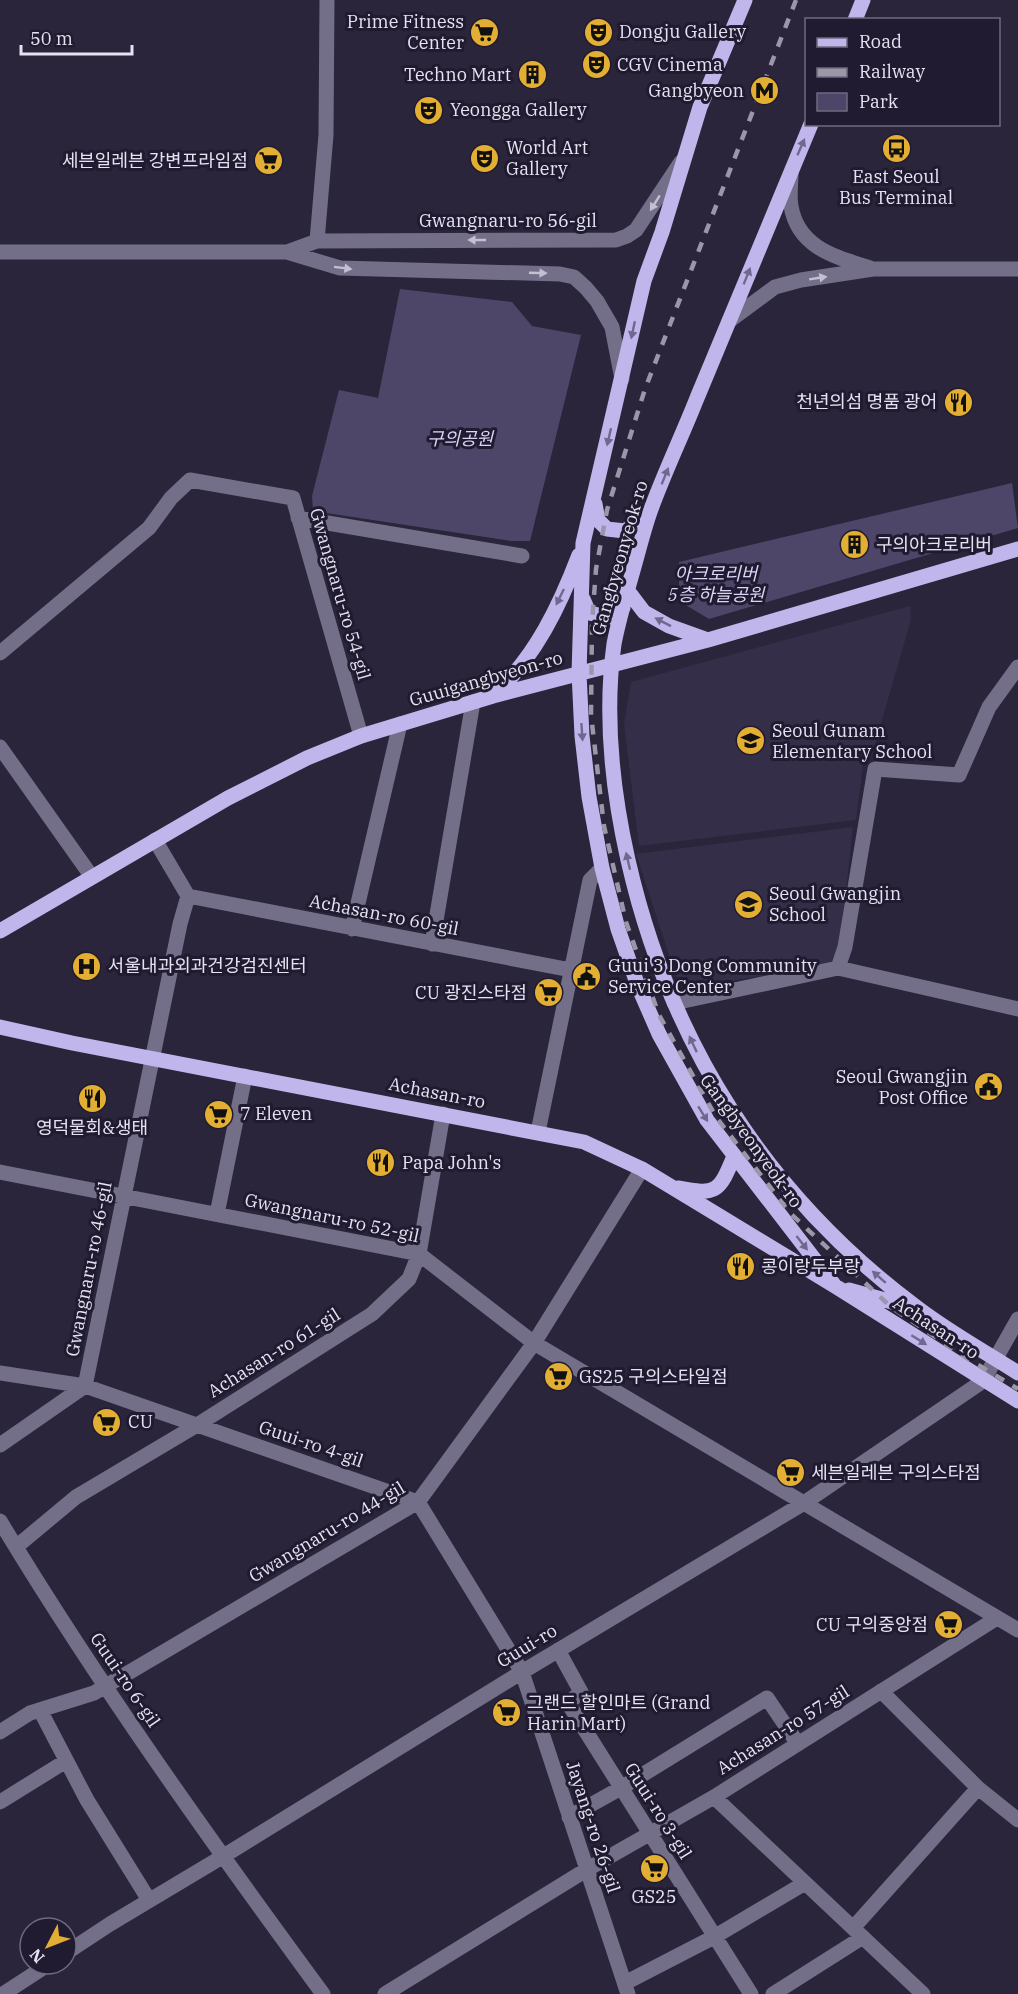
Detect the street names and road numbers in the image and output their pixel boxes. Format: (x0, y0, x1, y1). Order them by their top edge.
street label: Gwangnaru-ro 56-gil (419, 209, 597, 232)
street label: Gangbyeonyeok-ro (586, 478, 653, 638)
street label: Gwangnaru-ro 54-gil (305, 505, 376, 683)
street label: Guuigangbyeon-ro (407, 646, 565, 711)
street label: Achasan-ro 60-gil (307, 889, 461, 940)
street label: Gangbyeonyeok-ro (695, 1069, 808, 1212)
street label: Achasan-ro (387, 1072, 487, 1113)
street label: Gwangnaru-ro 46-gil (60, 1179, 117, 1358)
street label: Gwangnaru-ro 52-gil (243, 1188, 421, 1247)
street label: Achasan-ro (889, 1291, 984, 1364)
street label: Achasan-ro 61-gil (203, 1303, 344, 1403)
street label: Guui-ro 4-gil (256, 1415, 367, 1472)
street label: Gwangnaru-ro 44-gil (245, 1476, 409, 1587)
street label: Guui-ro (492, 1619, 561, 1672)
street label: Guui-ro 6-gil (85, 1628, 165, 1731)
street label: Achasan-ro 57-gil (712, 1680, 853, 1780)
street label: Jayang-ro 26-gil (561, 1758, 626, 1896)
street label: Guui-ro 3-gil (620, 1758, 697, 1863)

